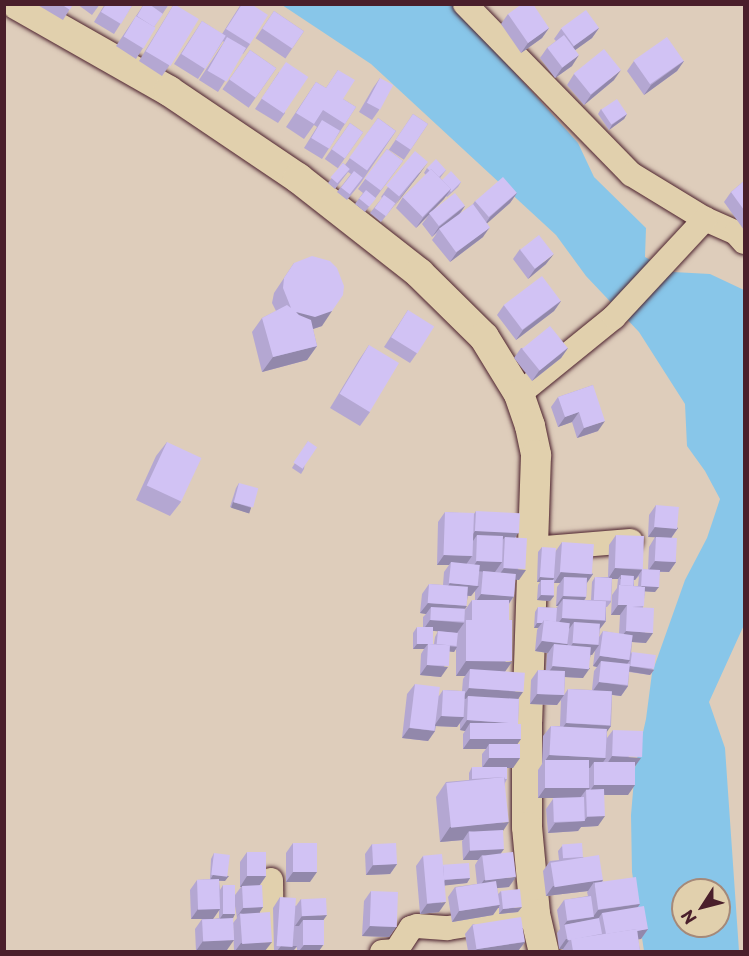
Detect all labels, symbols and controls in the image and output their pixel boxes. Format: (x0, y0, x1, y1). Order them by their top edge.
north arrow (671, 878, 731, 938)
text: N (675, 905, 701, 930)

